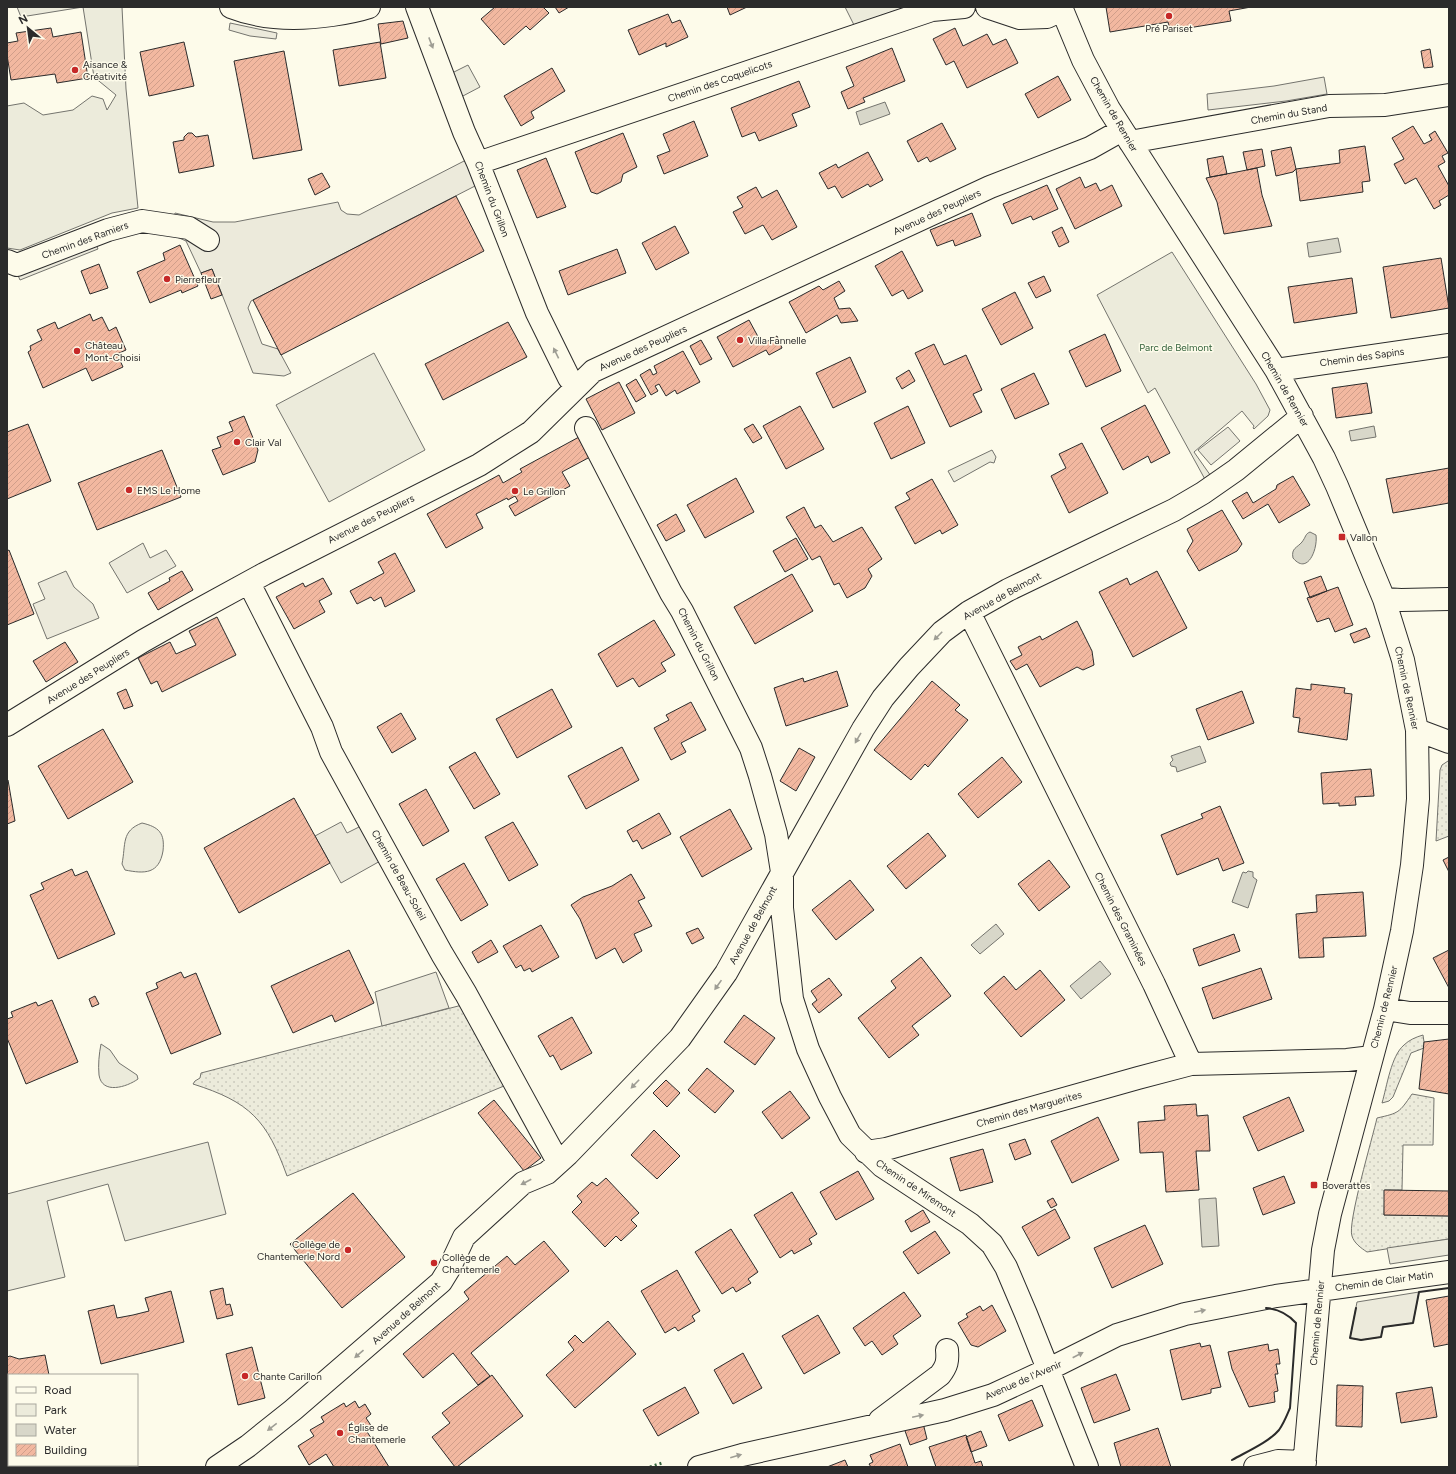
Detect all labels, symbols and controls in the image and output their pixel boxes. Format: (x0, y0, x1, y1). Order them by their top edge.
north arrow (8, 8, 48, 48)
marker: Pré Pariset (1164, 11, 1174, 21)
text: N (17, 12, 30, 27)
place label: Pré Pariset (1145, 22, 1193, 35)
one-way arrow (428, 38, 434, 50)
street label: Chemin des Coquelicots (666, 57, 774, 105)
place label: Aisance & Créativité (83, 58, 128, 83)
marker: Aisance & Créativité (70, 65, 80, 75)
street label: Chemin de Rennier (1087, 74, 1141, 155)
street label: Chemin du Stand (1250, 101, 1328, 127)
street label: Chemin du Grillon (472, 159, 513, 239)
street label: Avenue des Peupliers (891, 186, 983, 238)
street label: Chemin des Ramiers (40, 218, 130, 262)
place label: Pierrefleur (175, 273, 222, 286)
marker: Pierrefleur (162, 274, 172, 284)
street label: Avenue des Peupliers (597, 322, 689, 374)
place label: Villa Fannelle (748, 334, 807, 347)
marker: Villa Fannelle (735, 335, 745, 345)
place label: Château Mont-Choisi (85, 339, 141, 364)
park label: Parc de Belmont (1139, 341, 1213, 354)
street label: Chemin des Sapins (1319, 345, 1405, 369)
marker: Château Mont-Choisi (72, 346, 82, 356)
one-way arrow (553, 347, 559, 358)
street label: Chemin de Rennier (1258, 349, 1312, 430)
place label: Clair Val (245, 436, 282, 449)
marker: Clair Val (232, 437, 242, 447)
place label: EMS Le Home (137, 484, 201, 497)
marker: EMS Le Home (124, 485, 134, 495)
place label: Le Grillon (523, 485, 566, 498)
marker: Le Grillon (510, 486, 520, 496)
street label: Avenue des Peupliers (326, 491, 417, 546)
place label: Vallon (1350, 531, 1378, 544)
marker: Vallon (1337, 532, 1347, 542)
street label: Avenue de Belmont (961, 569, 1044, 623)
street label: Chemin du Grillon (675, 605, 723, 683)
one-way arrow (934, 631, 943, 641)
street label: Avenue des Peupliers (44, 645, 132, 707)
street label: Chemin de Rennier (1392, 645, 1422, 732)
one-way arrow (854, 732, 861, 743)
street label: Chemin de Beau-Soleil (369, 827, 429, 923)
street label: Chemin des Graminées (1092, 870, 1150, 968)
street label: Avenue de Belmont (726, 883, 780, 966)
street label: Chemin de Rennier (1367, 964, 1401, 1050)
one-way arrow (714, 979, 722, 990)
one-way arrow (630, 1079, 640, 1089)
street label: Chemin des Marguerites (975, 1088, 1084, 1130)
street label: Chemin de Miremont (873, 1156, 959, 1220)
one-way arrow (520, 1179, 532, 1186)
place label: Boverattes (1322, 1179, 1371, 1192)
marker: Boverattes (1309, 1180, 1319, 1190)
place label: Collège de Chantemerle Nord (257, 1238, 341, 1263)
marker: Collège de Chantemerle Nord (343, 1245, 353, 1255)
place label: Collège de Chantemerle (442, 1251, 500, 1276)
marker: Collège de Chantemerle (429, 1258, 439, 1268)
street label: Chemin de Clair Matin (1334, 1268, 1434, 1294)
street label: Avenue de Belmont (369, 1279, 443, 1347)
street label: Chemin de Rennier (1307, 1280, 1327, 1366)
one-way arrow (1193, 1308, 1206, 1314)
one-way arrow (354, 1349, 365, 1358)
one-way arrow (1072, 1351, 1083, 1358)
street label: Avenue de l'Avenir (983, 1357, 1064, 1403)
place label: Chante Carillon (253, 1370, 322, 1383)
marker: Chante Carillon (240, 1371, 250, 1381)
legend (8, 1374, 138, 1466)
text: Road (44, 1383, 72, 1397)
text: Park (44, 1403, 67, 1417)
one-way arrow (911, 1412, 924, 1418)
place label: Église de Chantemerle (348, 1421, 406, 1446)
text: Water (44, 1423, 76, 1437)
one-way arrow (266, 1423, 277, 1432)
marker: Église de Chantemerle (335, 1428, 345, 1438)
text: Building (44, 1443, 87, 1457)
one-way arrow (730, 1453, 742, 1459)

